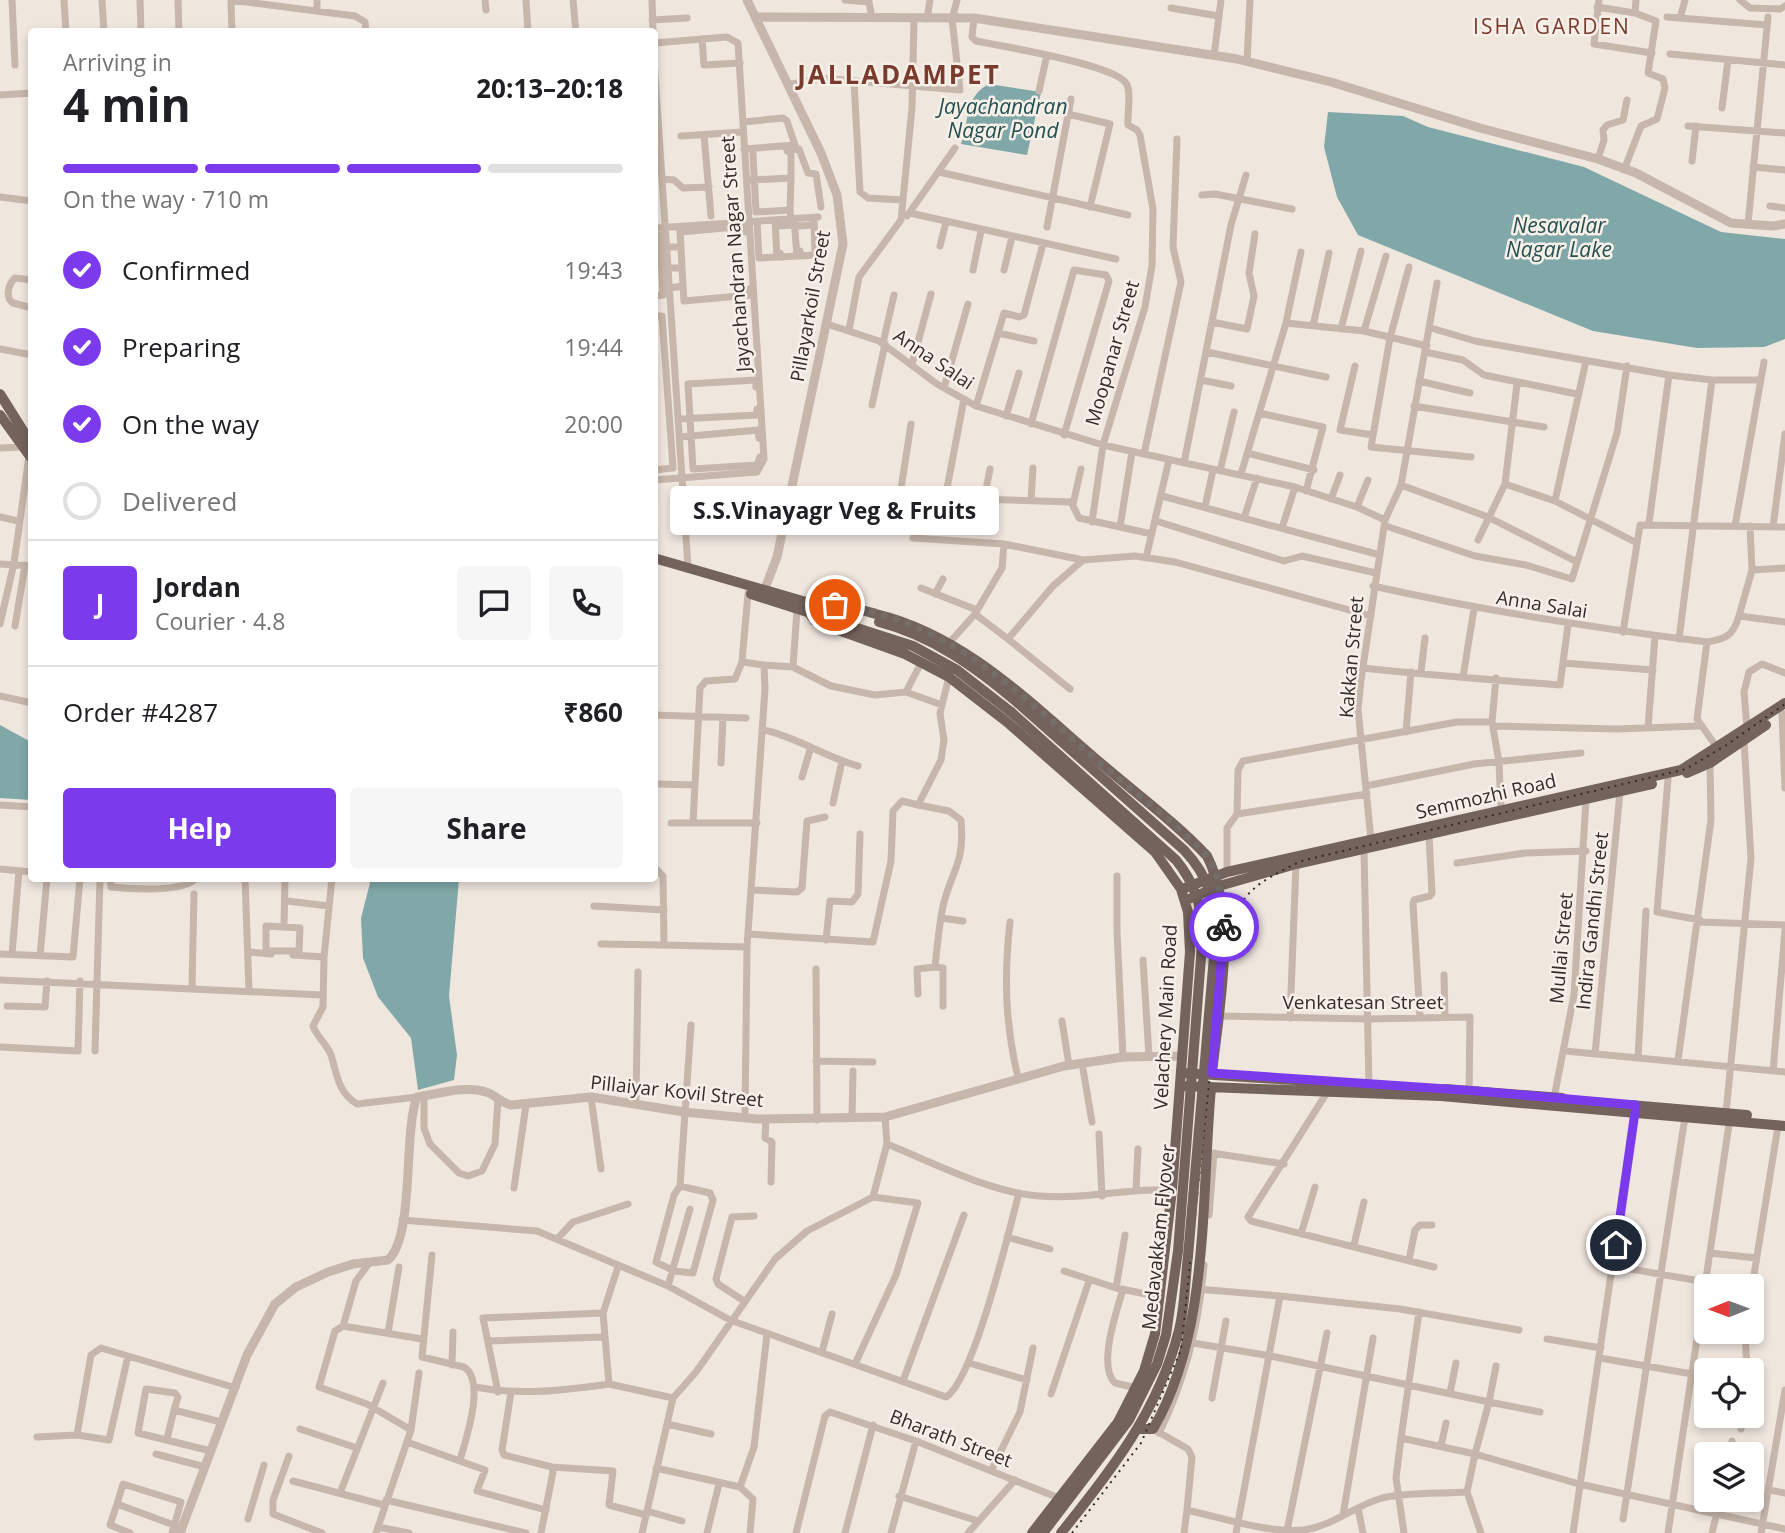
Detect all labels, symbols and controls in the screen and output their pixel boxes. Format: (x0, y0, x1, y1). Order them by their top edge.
district label: ISHA GARDEN (1473, 12, 1631, 40)
text: Arriving in (63, 46, 172, 78)
district label: JALLADAMPET (795, 56, 1001, 92)
text: 20:13–20:18 (476, 70, 623, 106)
text: 4 min (63, 73, 191, 135)
water label: Jayachandran Nagar Pond (934, 92, 1068, 144)
street label: Jayachandran Nagar Street (714, 135, 756, 375)
text: On the way · 710 m (63, 183, 269, 215)
water label: Nesavalar Nagar Lake (1506, 211, 1612, 263)
street label: Pillayarkoil Street (784, 228, 836, 384)
icon: check (63, 251, 101, 289)
text: Confirmed (122, 252, 250, 288)
text: 19:43 (564, 254, 623, 286)
street label: Moopanar Street (1079, 277, 1145, 429)
street label: Anna Salai (889, 323, 979, 395)
icon: check (63, 328, 101, 366)
text: Preparing (122, 329, 240, 365)
text: 19:44 (564, 331, 623, 363)
icon: check (63, 405, 101, 443)
text: On the way (122, 406, 259, 442)
text: 20:00 (564, 408, 623, 440)
text: Delivered (122, 483, 237, 519)
callout: S.S.Vinayagr Veg & Fruits (670, 486, 1000, 535)
text: S.S.Vinayagr Veg & Fruits (693, 494, 976, 526)
button: chat (457, 566, 531, 640)
button: phone (549, 566, 623, 640)
text: Jordan (155, 569, 241, 605)
pin (805, 575, 865, 635)
street label: Anna Salai (1495, 584, 1589, 624)
text: J (96, 585, 104, 621)
icon: bag (816, 586, 854, 624)
street label: Kakkan Street (1333, 595, 1369, 719)
text: Courier · 4.8 (155, 605, 285, 637)
text: Order #4287 (63, 694, 218, 730)
text: ₹860 (564, 694, 623, 730)
street label: Semmozhi Road (1413, 767, 1559, 825)
button: Help (63, 788, 336, 868)
button: Share (350, 788, 623, 868)
street label: Indira Gandhi Street (1570, 831, 1614, 1011)
street label: Mullai Street (1543, 891, 1579, 1005)
courier (1189, 892, 1259, 962)
icon: bike (1205, 908, 1243, 946)
street label: Velachery Main Road (1147, 924, 1183, 1110)
street label: Venkatesan Street (1283, 989, 1444, 1015)
street label: Pillaiyar Kovil Street (589, 1069, 765, 1113)
street label: Medavakkam Flyover (1135, 1143, 1181, 1331)
pin (1586, 1215, 1646, 1275)
icon: home (1597, 1226, 1635, 1264)
north arrow (1694, 1274, 1764, 1344)
map controls (1694, 1274, 1764, 1512)
button: locate (1694, 1358, 1764, 1428)
street label: Bharath Street (886, 1403, 1016, 1473)
button: layers (1694, 1442, 1764, 1512)

